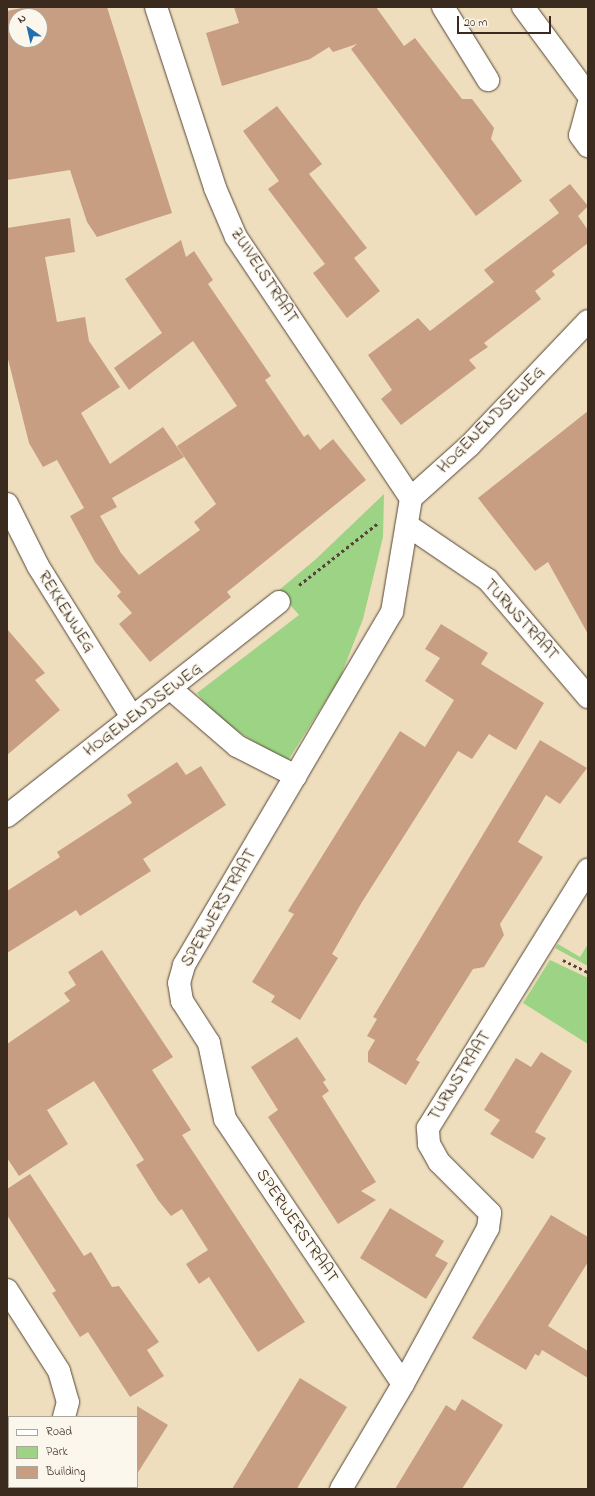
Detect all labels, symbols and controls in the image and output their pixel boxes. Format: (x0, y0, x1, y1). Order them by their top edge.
north arrow (8, 8, 48, 48)
scale bar (459, 8, 553, 34)
text: N (14, 10, 29, 28)
text: 20 m (464, 14, 487, 32)
street label: ZUIVELSTRAAT (226, 224, 302, 328)
street label: HOGENENDSEWEG (433, 362, 549, 478)
street label: REKKENWEG (33, 568, 99, 656)
street label: TURNSTRAAT (479, 575, 563, 665)
street label: HOGENENDSEWEG (80, 659, 206, 761)
street label: SPERWERSTRAAT (177, 845, 261, 971)
street label: TURNSTRAAT (424, 1027, 496, 1125)
street label: SPERWERSTRAAT (251, 1165, 343, 1287)
legend (8, 1416, 138, 1488)
text: Road (46, 1423, 72, 1441)
text: Park (46, 1443, 68, 1461)
text: Building (46, 1463, 85, 1481)

